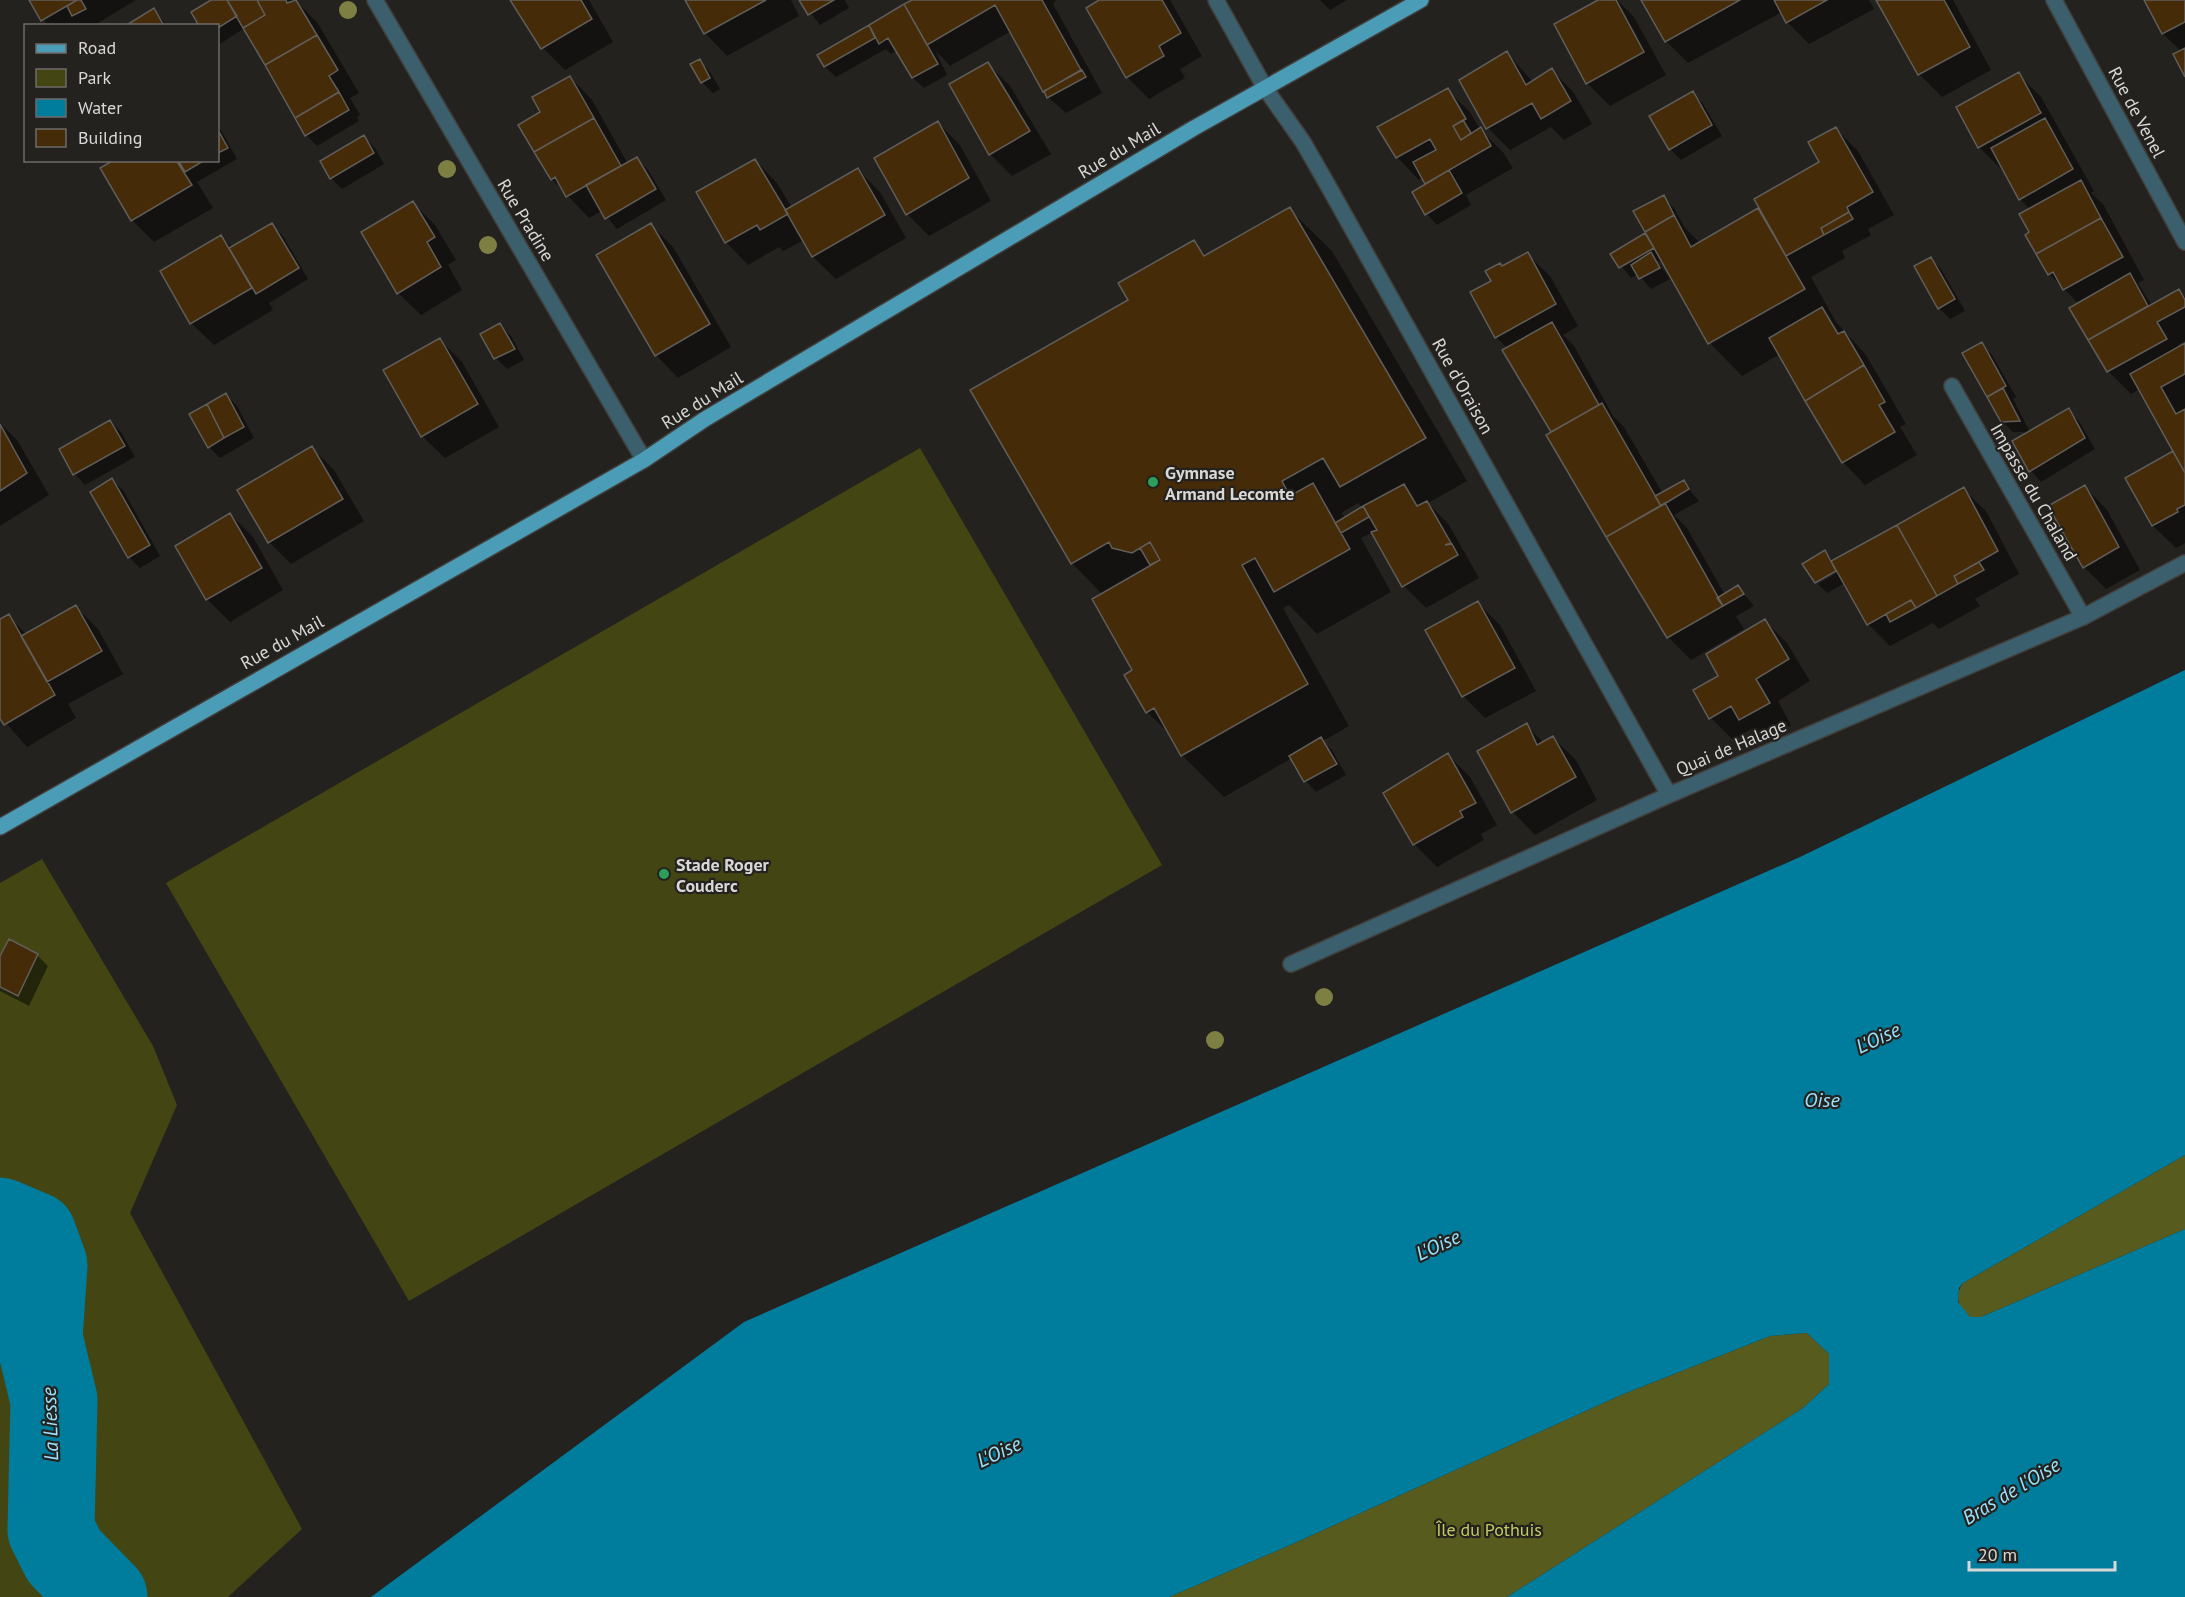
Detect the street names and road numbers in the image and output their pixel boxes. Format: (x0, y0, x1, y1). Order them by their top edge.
street label: Rue de Venel (2103, 63, 2171, 162)
street label: Rue du Mail (1074, 116, 1165, 183)
street label: Rue Pradine (492, 175, 560, 265)
street label: Rue d'Oraison (1427, 334, 1499, 438)
street label: Rue du Mail (657, 366, 748, 434)
street label: Impasse du Chaland (1985, 419, 2083, 565)
street label: Rue du Mail (236, 609, 328, 674)
street label: Quai de Halage (1672, 713, 1790, 781)

